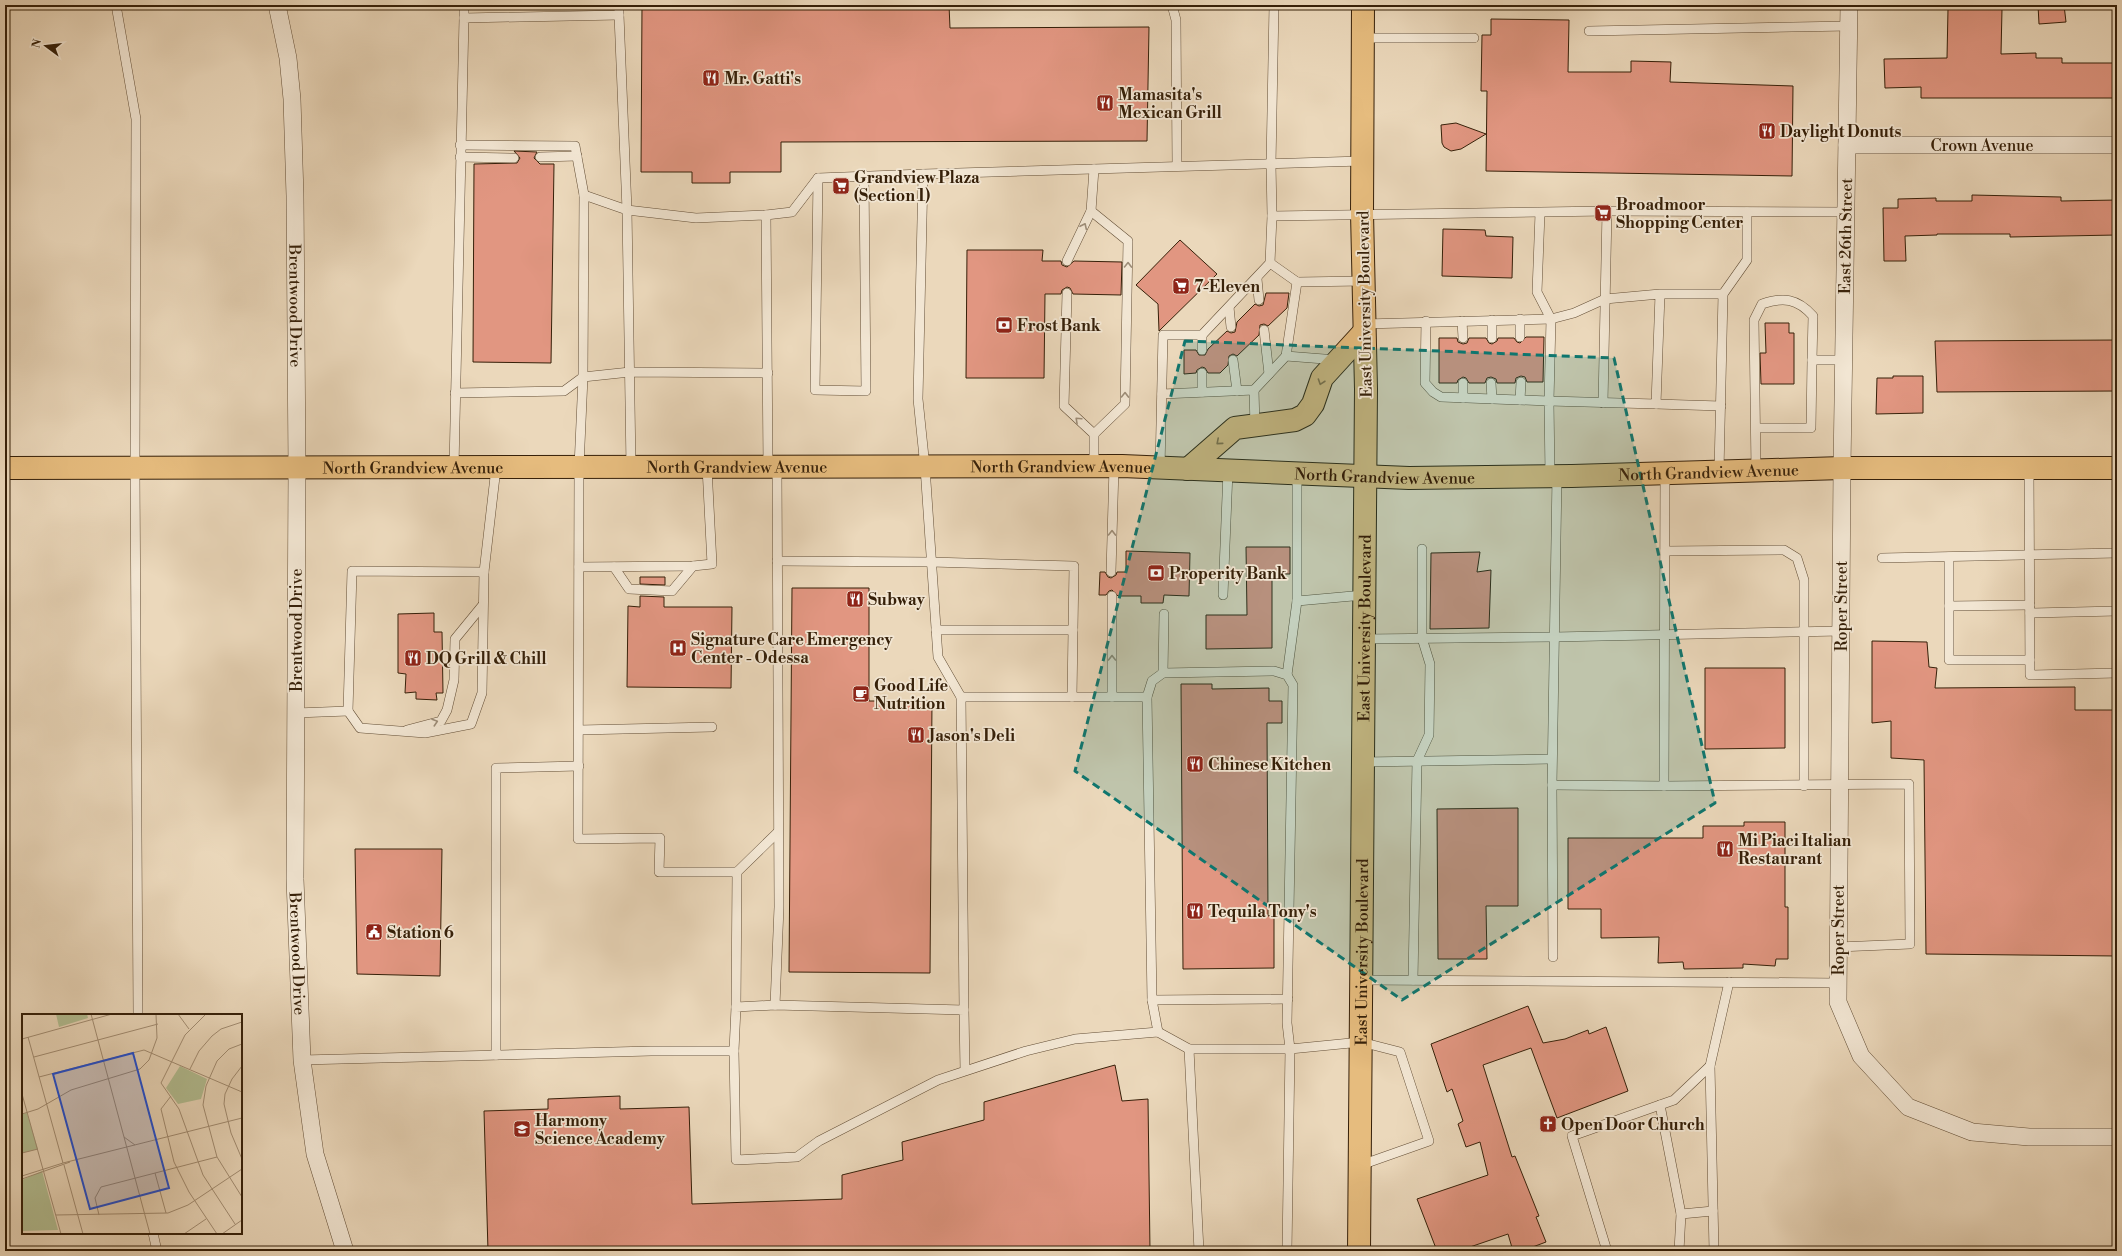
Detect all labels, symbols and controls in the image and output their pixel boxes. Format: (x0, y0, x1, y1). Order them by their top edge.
north arrow (26, 26, 66, 66)
text: N (29, 37, 45, 50)
restaurant icon: Mr. Gatti's (701, 68, 721, 88)
place label: Mr. Gatti's (724, 69, 801, 89)
place label: Mamasita's Mexican Grill (1118, 85, 1222, 123)
restaurant icon: Mamasita's Mexican Grill (1095, 93, 1115, 113)
restaurant icon: Daylight Donuts (1757, 121, 1777, 141)
place label: Daylight Donuts (1780, 122, 1901, 142)
street label: Crown Avenue (1930, 136, 2034, 156)
place label: Grandview Plaza (Section 1) (854, 168, 980, 206)
supermarket icon: Grandview Plaza (Section 1) (831, 176, 851, 196)
street label: East 26th Street (1835, 177, 1857, 294)
place label: Broadmoor Shopping Center (1616, 195, 1743, 233)
supermarket icon: Broadmoor Shopping Center (1593, 203, 1613, 223)
street label: East University Boulevard (1353, 210, 1377, 398)
one-way arrow (1079, 223, 1087, 230)
street label: Brentwood Drive (284, 243, 305, 367)
one-way arrow (1124, 262, 1132, 268)
supermarket icon: 7-Eleven (1171, 276, 1191, 296)
place label: 7-Eleven (1194, 277, 1260, 297)
bank icon: Frost Bank (994, 315, 1014, 335)
place label: Frost Bank (1017, 316, 1102, 336)
one-way arrow (1317, 379, 1326, 386)
one-way arrow (1121, 392, 1129, 398)
one-way arrow (1075, 417, 1083, 424)
one-way arrow (1216, 438, 1224, 445)
street label: North Grandview Avenue (971, 457, 1152, 478)
street label: North Grandview Avenue (323, 458, 503, 478)
street label: North Grandview Avenue (647, 458, 827, 478)
street label: North Grandview Avenue (1618, 460, 1799, 486)
street label: North Grandview Avenue (1294, 464, 1475, 489)
one-way arrow (1108, 530, 1116, 536)
street label: East University Boulevard (1354, 534, 1376, 722)
street label: Roper Street (1832, 560, 1852, 651)
bank icon: Properity Bank (1146, 563, 1166, 583)
place label: Properity Bank (1169, 564, 1288, 584)
street label: Brentwood Drive (287, 568, 307, 693)
restaurant icon: Subway (845, 589, 865, 609)
place label: Subway (868, 590, 926, 610)
place label: Signature Care Emergency Center - Odessa (691, 630, 894, 668)
hospital icon: Signature Care Emergency Center - Odessa (668, 638, 688, 658)
restaurant icon: DQ Grill & Chill (403, 648, 423, 668)
place label: DQ Grill & Chill (426, 649, 547, 669)
one-way arrow (1108, 655, 1116, 661)
place label: Good Life Nutrition (874, 676, 948, 714)
cafe icon: Good Life Nutrition (851, 684, 871, 704)
one-way arrow (431, 718, 438, 727)
restaurant icon: Jason's Deli (906, 725, 926, 745)
place label: Jason's Deli (927, 726, 1015, 746)
restaurant icon: Chinese Kitchen (1185, 754, 1205, 774)
place label: Chinese Kitchen (1208, 755, 1331, 775)
place label: Mi Piaci Italian Restaurant (1738, 831, 1851, 869)
restaurant icon: Mi Piaci Italian Restaurant (1715, 839, 1735, 859)
street label: East University Boulevard (1352, 858, 1373, 1046)
street label: Roper Street (1829, 884, 1849, 975)
street label: Brentwood Drive (284, 891, 309, 1016)
restaurant icon: Tequila Tony's (1185, 901, 1205, 921)
place label: Tequila Tony's (1208, 902, 1317, 922)
public building icon: Station 6 (364, 922, 384, 942)
place label: Station 6 (387, 923, 454, 943)
inset map (22, 1014, 242, 1234)
place label: Harmony Science Academy (535, 1111, 666, 1149)
church icon: Open Door Church (1538, 1114, 1558, 1134)
place label: Open Door Church (1561, 1115, 1705, 1135)
school or university icon: Harmony Science Academy (512, 1119, 532, 1139)

